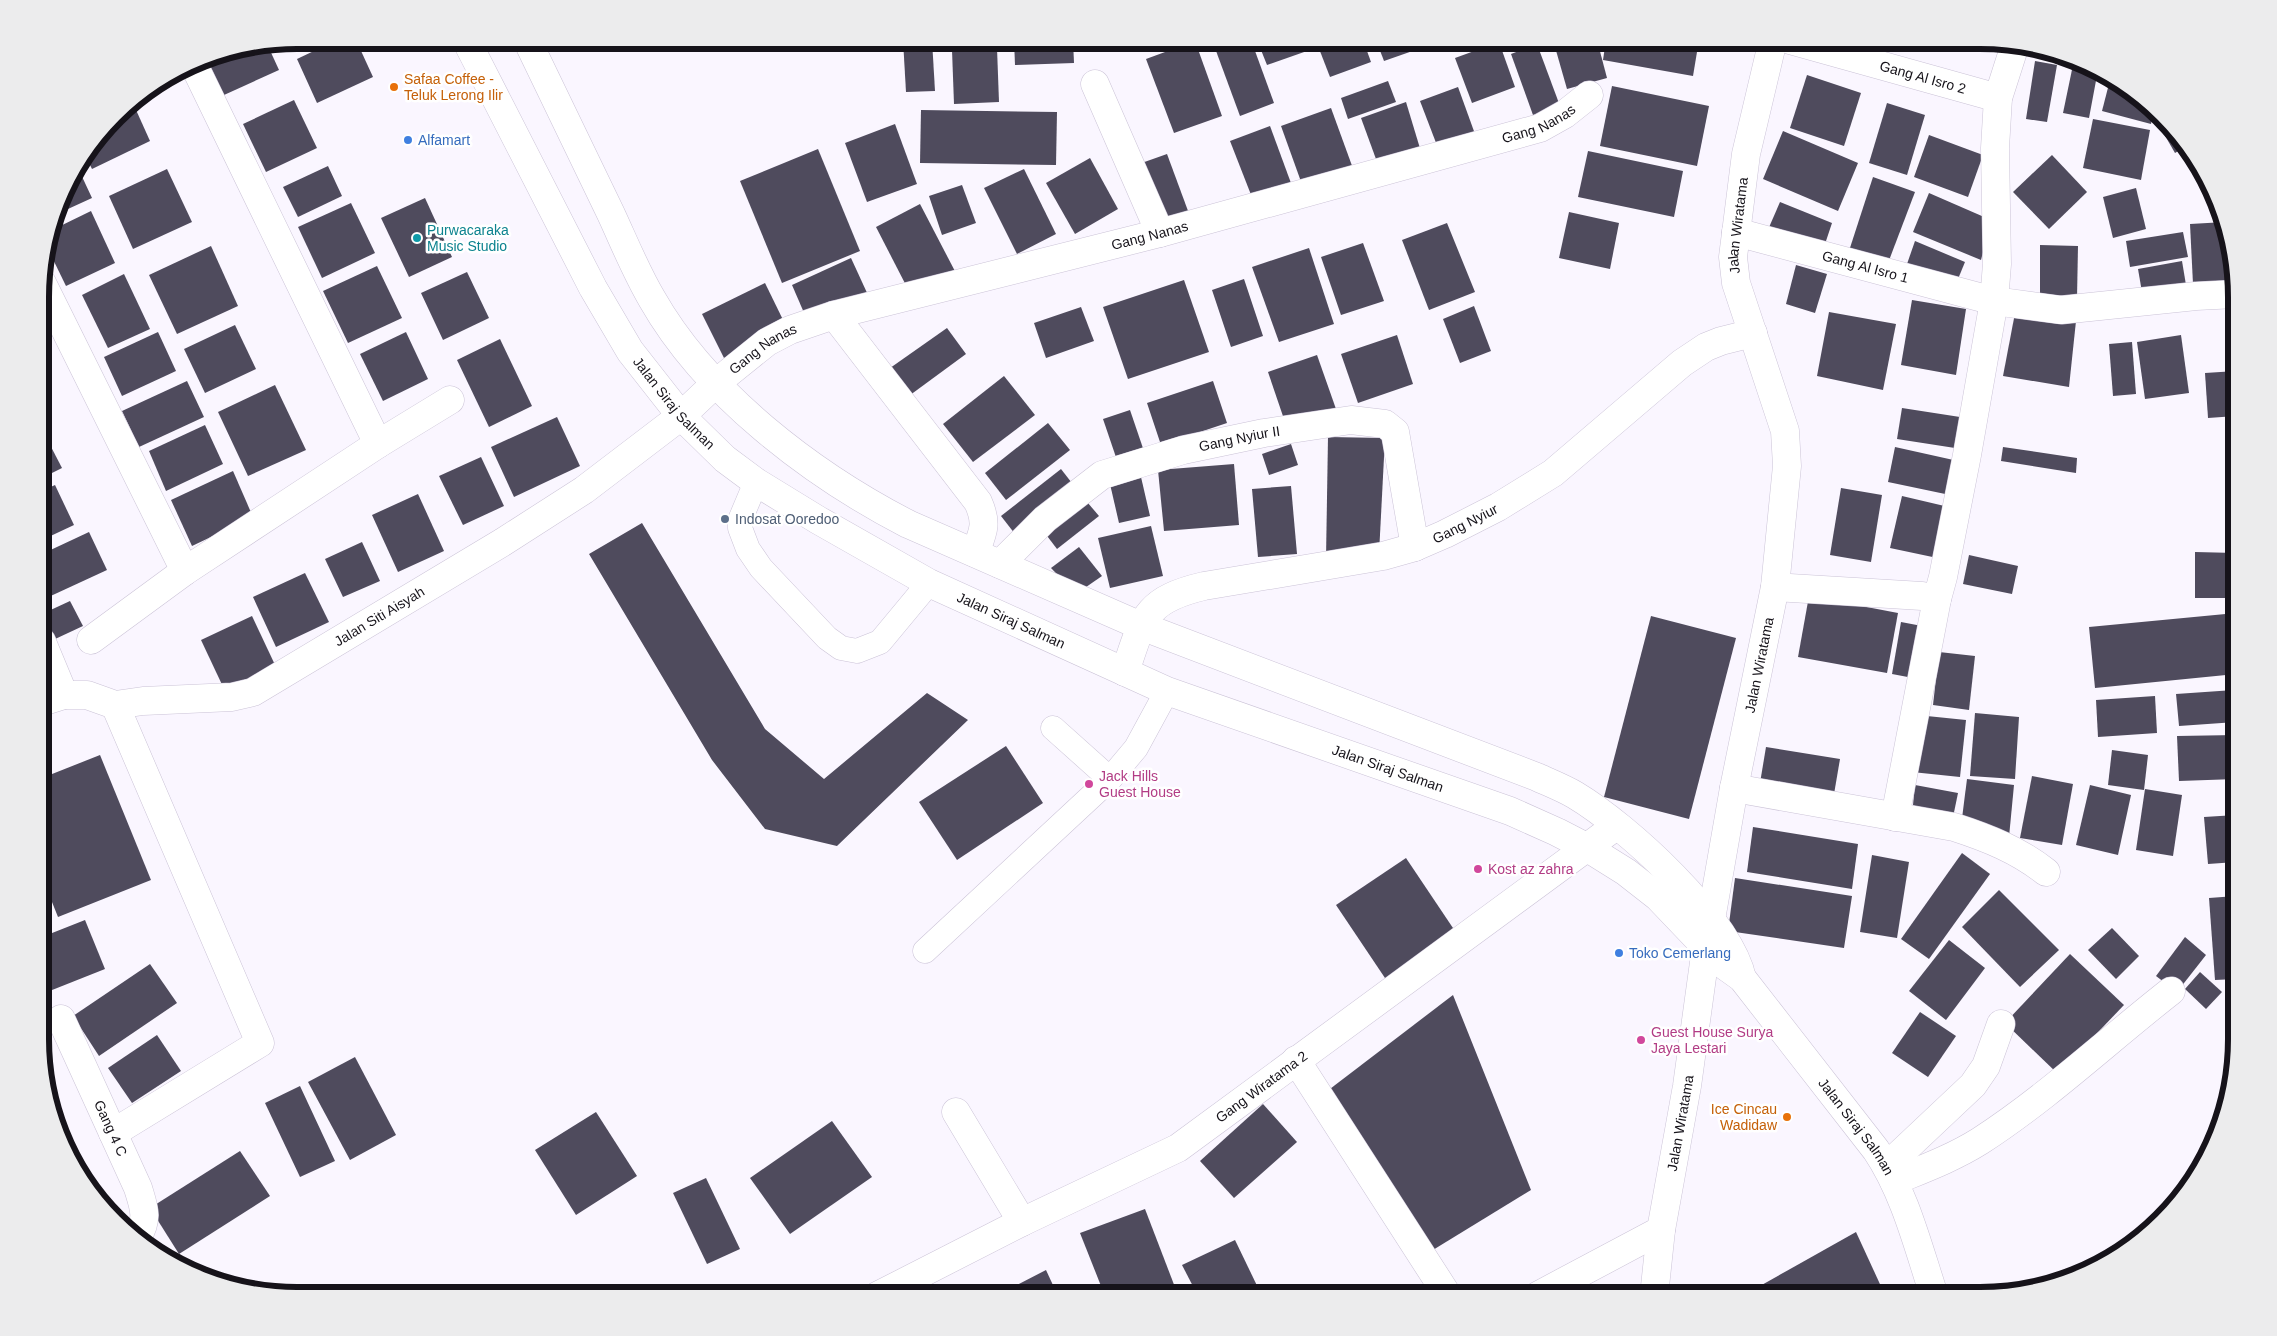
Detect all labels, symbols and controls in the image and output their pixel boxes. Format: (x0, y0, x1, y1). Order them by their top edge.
street label: Gang Al Isro 2 (1878, 57, 1968, 97)
place label: Safaa Coffee - Teluk Lerong Ilir (404, 71, 503, 103)
marker: Safaa Coffee - Teluk Lerong Ilir (388, 81, 400, 93)
street label: Gang Nanas (1500, 101, 1578, 146)
place label: Alfamart (418, 132, 470, 148)
marker: Alfamart (402, 134, 414, 146)
street label: Jalan Wiratama (1725, 176, 1751, 275)
street label: Gang Nanas (1110, 218, 1190, 253)
place label: Purwacaraka Music Studio (427, 222, 509, 254)
marker: Purwacaraka Music Studio (411, 232, 423, 244)
street label: Gang Al Isro 1 (1820, 247, 1911, 286)
street label: Gang Nanas (726, 320, 799, 377)
street label: Jalan Siraj Salman (630, 354, 718, 453)
street label: Gang Nyiur II (1197, 423, 1281, 454)
street label: Gang Nyiur (1430, 500, 1501, 546)
place label: Indosat Ooredoo (735, 511, 840, 527)
marker: Indosat Ooredoo (719, 513, 731, 525)
street label: Jalan Siti Aisyah (331, 583, 427, 649)
street label: Jalan Siraj Salman (955, 589, 1068, 652)
street label: Jalan Wiratama (1742, 615, 1777, 714)
street label: Jalan Siraj Salman (1330, 741, 1446, 795)
place label: Jack Hills Guest House (1099, 768, 1181, 800)
marker: Jack Hills Guest House (1083, 778, 1095, 790)
place label: Kost az zahra (1488, 861, 1574, 877)
marker: Kost az zahra (1472, 863, 1484, 875)
place label: Toko Cemerlang (1629, 945, 1731, 961)
marker: Toko Cemerlang (1613, 947, 1625, 959)
place label: Guest House Surya Jaya Lestari (1651, 1024, 1773, 1056)
marker: Guest House Surya Jaya Lestari (1635, 1034, 1647, 1046)
street label: Gang Wiratama 2 (1212, 1048, 1311, 1126)
street label: Jalan Wiratama (1664, 1074, 1696, 1172)
street label: Jalan Siraj Salman (1815, 1075, 1897, 1178)
street label: Gang 4 C (91, 1098, 130, 1159)
place label: Ice Cincau Wadidaw (1711, 1101, 1778, 1133)
marker: Ice Cincau Wadidaw (1781, 1111, 1793, 1123)

